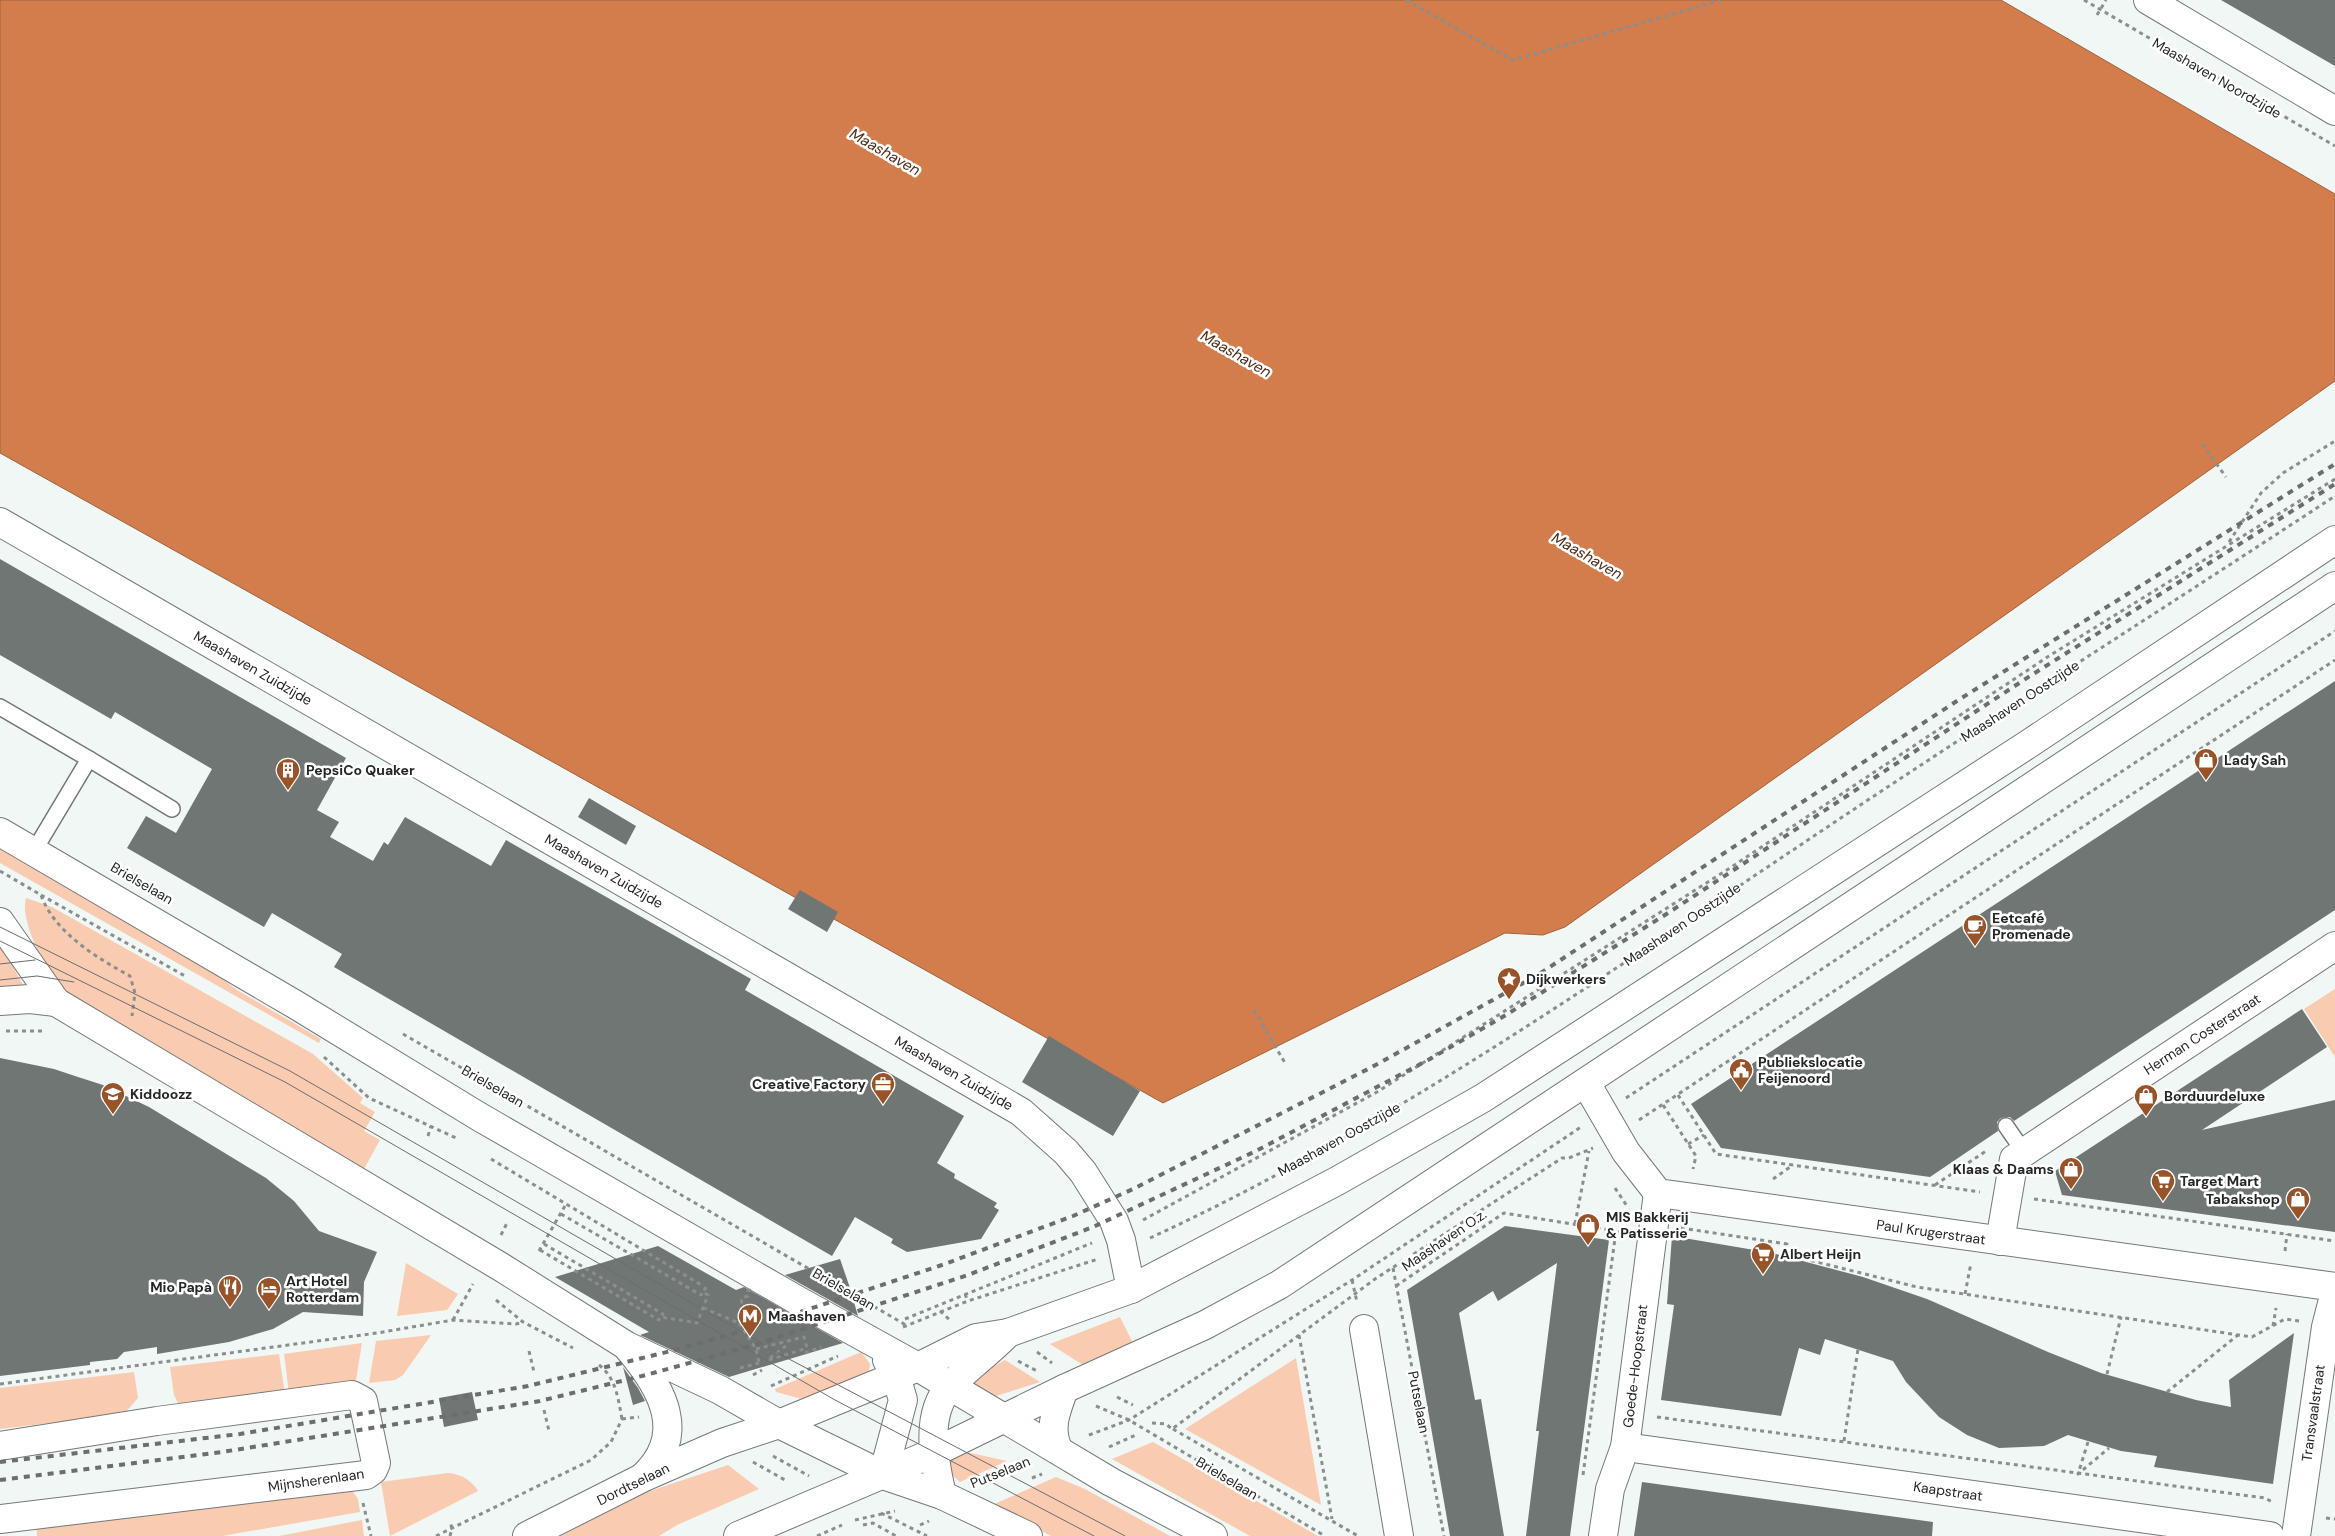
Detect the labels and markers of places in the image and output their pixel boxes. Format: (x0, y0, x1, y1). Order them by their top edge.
shop icon: Lady Sah (2193, 747, 2219, 781)
place label: Lady Sah (2224, 751, 2286, 769)
building icon: PepsiCo Quaker (275, 757, 301, 791)
place label: PepsiCo Quaker (306, 761, 415, 779)
place label: Eetcafé Promenade (1992, 909, 2071, 943)
cafe icon: Eetcafé Promenade (1962, 913, 1988, 947)
place icon: Dijkwerkers (1496, 966, 1522, 1000)
place label: Dijkwerkers (1526, 970, 1606, 988)
place label: Publiekslocatie Feijenoord (1758, 1053, 1863, 1087)
public building icon: Publiekslocatie Feijenoord (1728, 1057, 1754, 1091)
office icon: Creative Factory (870, 1071, 896, 1105)
place label: Creative Factory (752, 1075, 867, 1093)
school or university icon: Kiddoozz (100, 1081, 126, 1115)
shop icon: Borduurdeluxe (2133, 1083, 2159, 1117)
place label: Kiddoozz (130, 1085, 192, 1103)
place label: Borduurdeluxe (2164, 1087, 2265, 1105)
shop icon: Klaas & Daams (2058, 1156, 2084, 1190)
place label: Klaas & Daams (1953, 1160, 2054, 1178)
supermarket icon: Target Mart (2150, 1168, 2176, 1202)
place label: Target Mart (2180, 1172, 2259, 1190)
shop icon: Tabakshop (2285, 1186, 2311, 1220)
place label: Tabakshop (2206, 1190, 2280, 1208)
place label: MIS Bakkerij & Patisserie (1606, 1208, 1689, 1242)
shop icon: MIS Bakkerij & Patisserie (1575, 1212, 1601, 1246)
supermarket icon: Albert Heijn (1750, 1241, 1776, 1275)
place label: Albert Heijn (1780, 1245, 1861, 1263)
place label: Art Hotel Rotterdam (286, 1272, 359, 1306)
restaurant icon: Mio Papà (217, 1274, 243, 1308)
hotel icon: Art Hotel Rotterdam (256, 1276, 282, 1310)
place label: Mio Papà (150, 1278, 212, 1296)
metro station icon: Maashaven (737, 1303, 763, 1337)
place label: Maashaven (768, 1307, 846, 1325)

